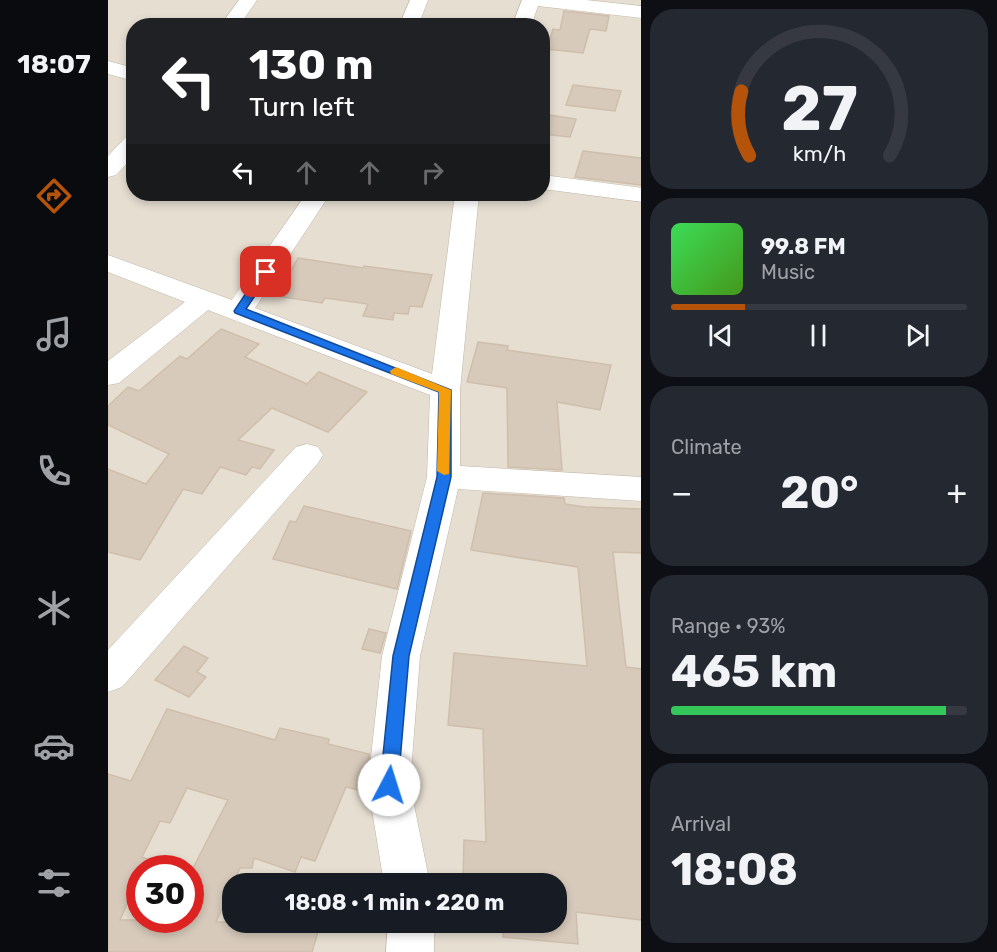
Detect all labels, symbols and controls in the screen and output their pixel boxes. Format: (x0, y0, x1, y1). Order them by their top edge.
text: 130 m (249, 40, 374, 90)
icon: left (150, 42, 228, 120)
text: 18:07 (17, 48, 91, 80)
text: 27 (781, 72, 857, 146)
text: Turn left (249, 91, 354, 123)
text: km/h (792, 141, 846, 166)
icon: left (227, 156, 260, 189)
icon: ahead (290, 156, 323, 189)
icon: ahead (353, 156, 386, 189)
icon: right (416, 156, 449, 189)
icon: directions (33, 175, 75, 217)
text: 99.8 FM (761, 233, 846, 260)
pin (240, 246, 291, 297)
icon: arrive (249, 255, 282, 288)
text: Music (761, 260, 815, 284)
icon: music (33, 313, 75, 355)
icon: previous (704, 319, 737, 352)
icon: pause (802, 319, 835, 352)
icon: next (901, 319, 934, 352)
text: Climate (671, 435, 742, 459)
icon: phone (33, 450, 75, 492)
text: 20° (780, 466, 859, 519)
text: − (671, 473, 692, 512)
text: + (946, 473, 967, 512)
icon: climate (33, 587, 75, 629)
text: Range · 93% (671, 614, 786, 638)
text: 465 km (671, 645, 837, 698)
icon: car (33, 725, 75, 767)
position arrow (357, 753, 421, 817)
text: Arrival (671, 812, 731, 836)
text: 18:08 (671, 843, 798, 896)
speed limit sign: 30 (126, 855, 204, 933)
icon: filters (33, 862, 75, 904)
text: 18:08 · 1 min · 220 m (285, 889, 504, 916)

